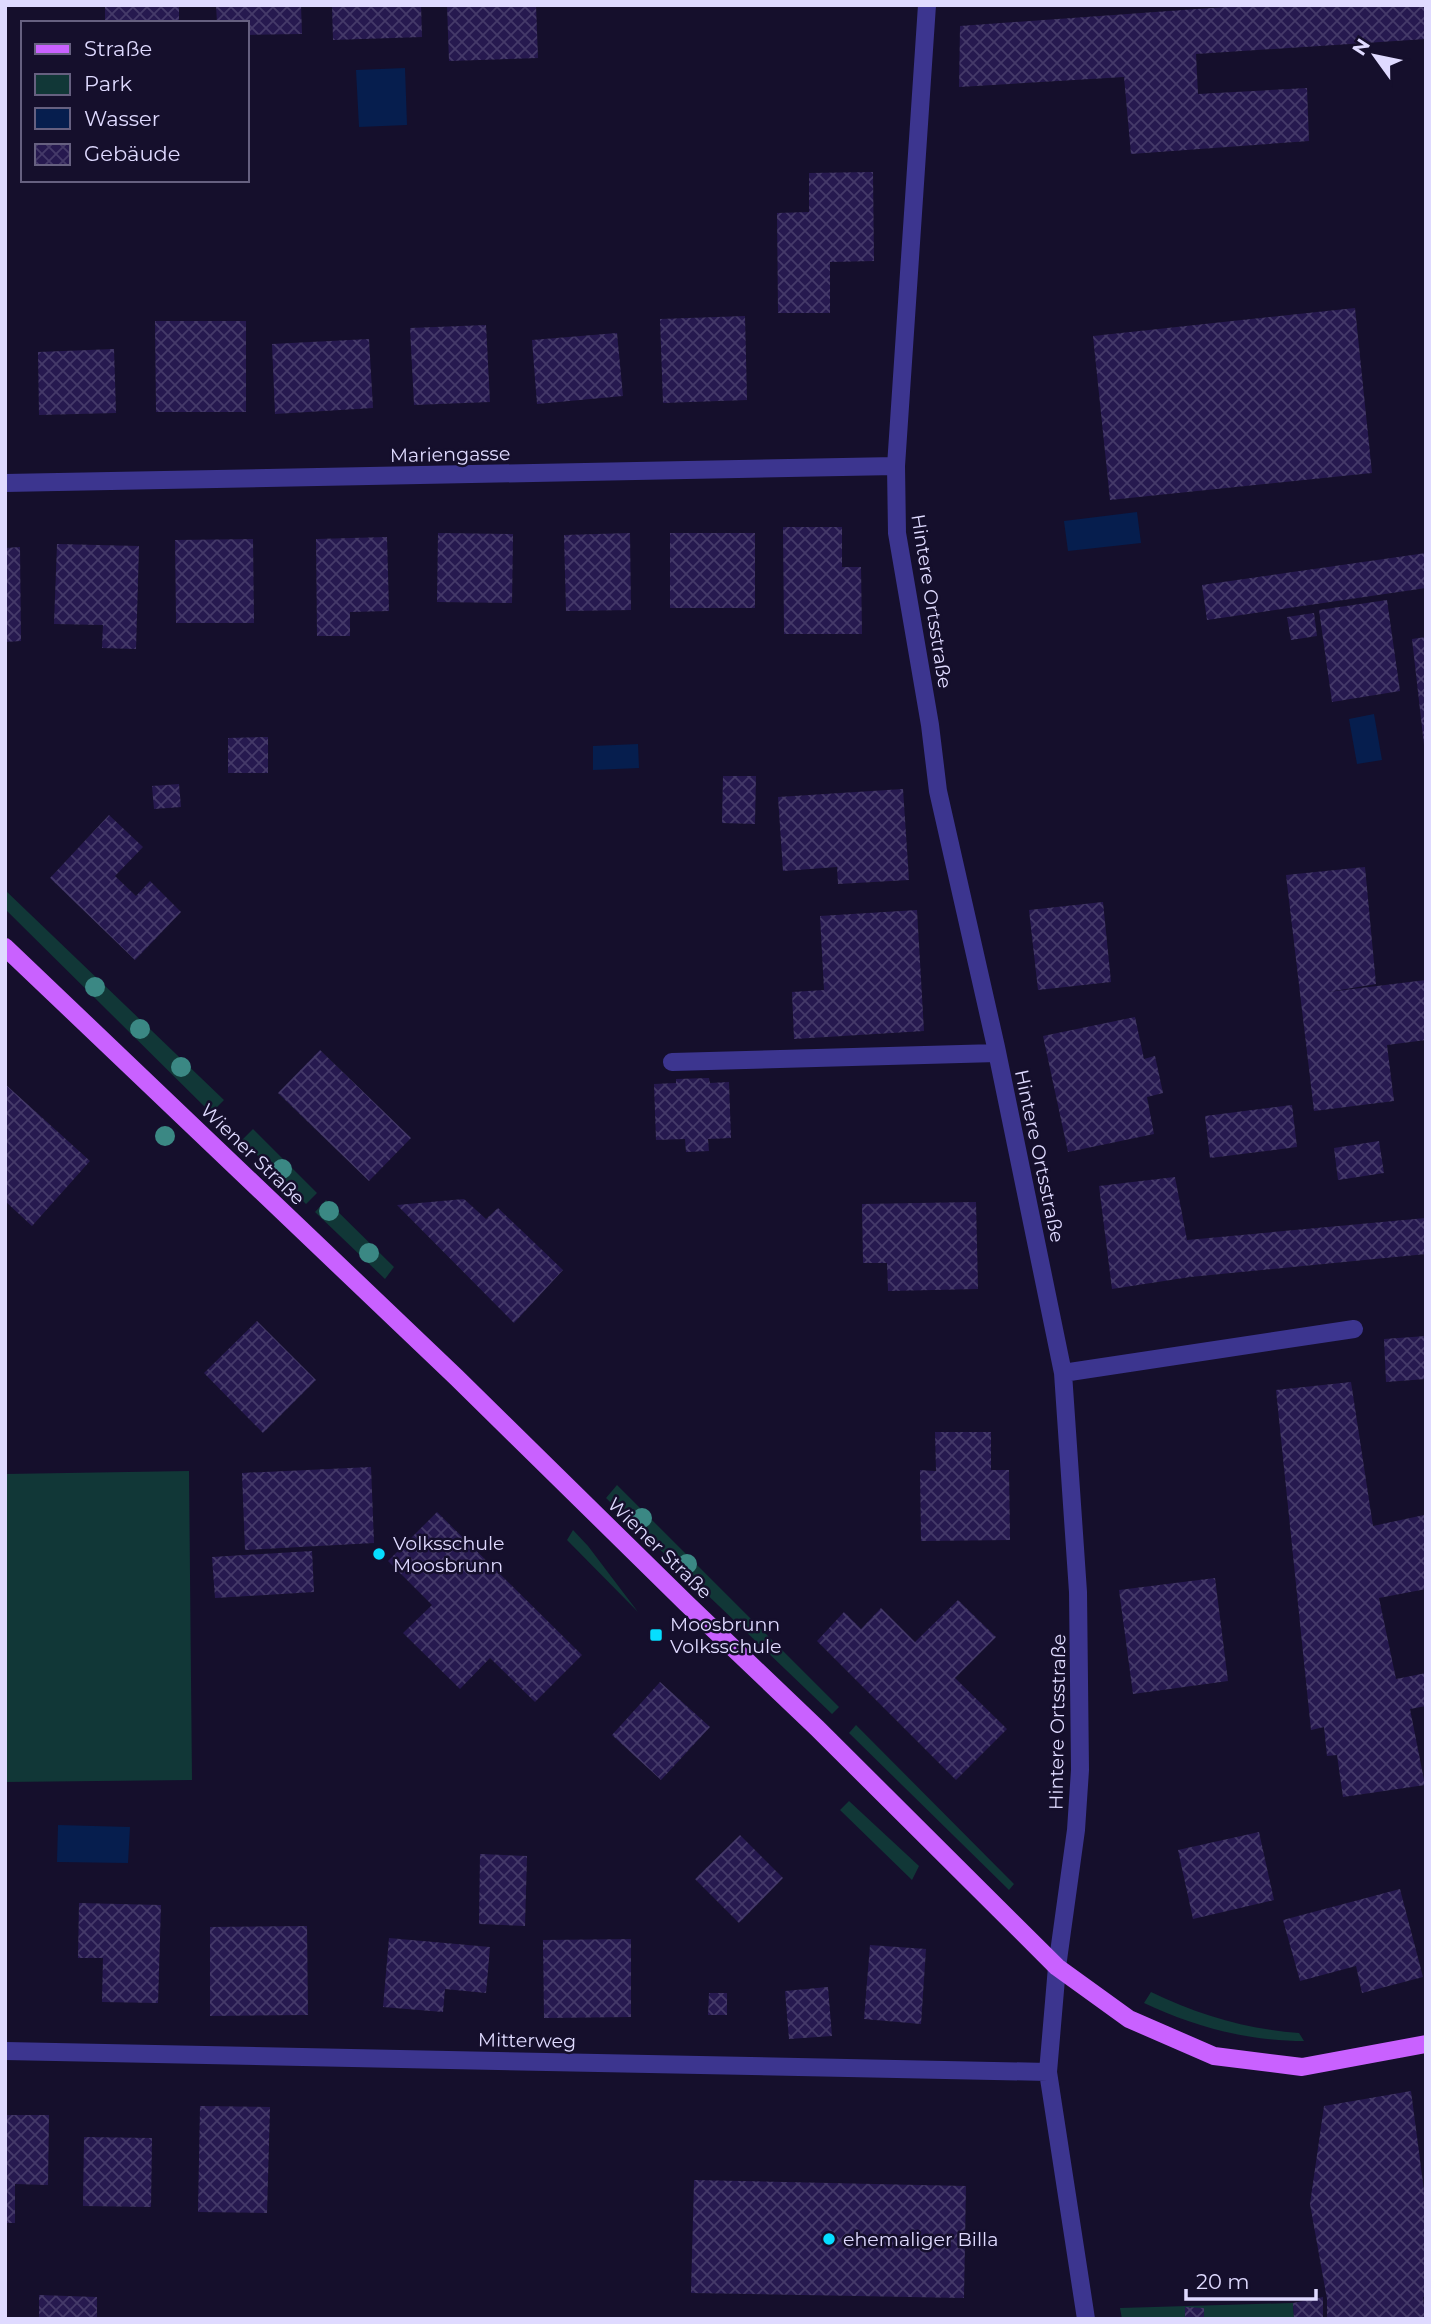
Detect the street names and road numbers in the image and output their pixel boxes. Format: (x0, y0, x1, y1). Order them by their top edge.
street label: Mariengasse (390, 442, 510, 467)
street label: Hintere Ortsstraße (906, 512, 957, 690)
street label: Hintere Ortsstraße (1010, 1068, 1069, 1245)
street label: Wiener Straße (196, 1099, 310, 1210)
street label: Wiener Straße (603, 1493, 717, 1604)
street label: Hintere Ortsstraße (1044, 1634, 1071, 1810)
street label: Mitterweg (478, 2028, 576, 2053)

